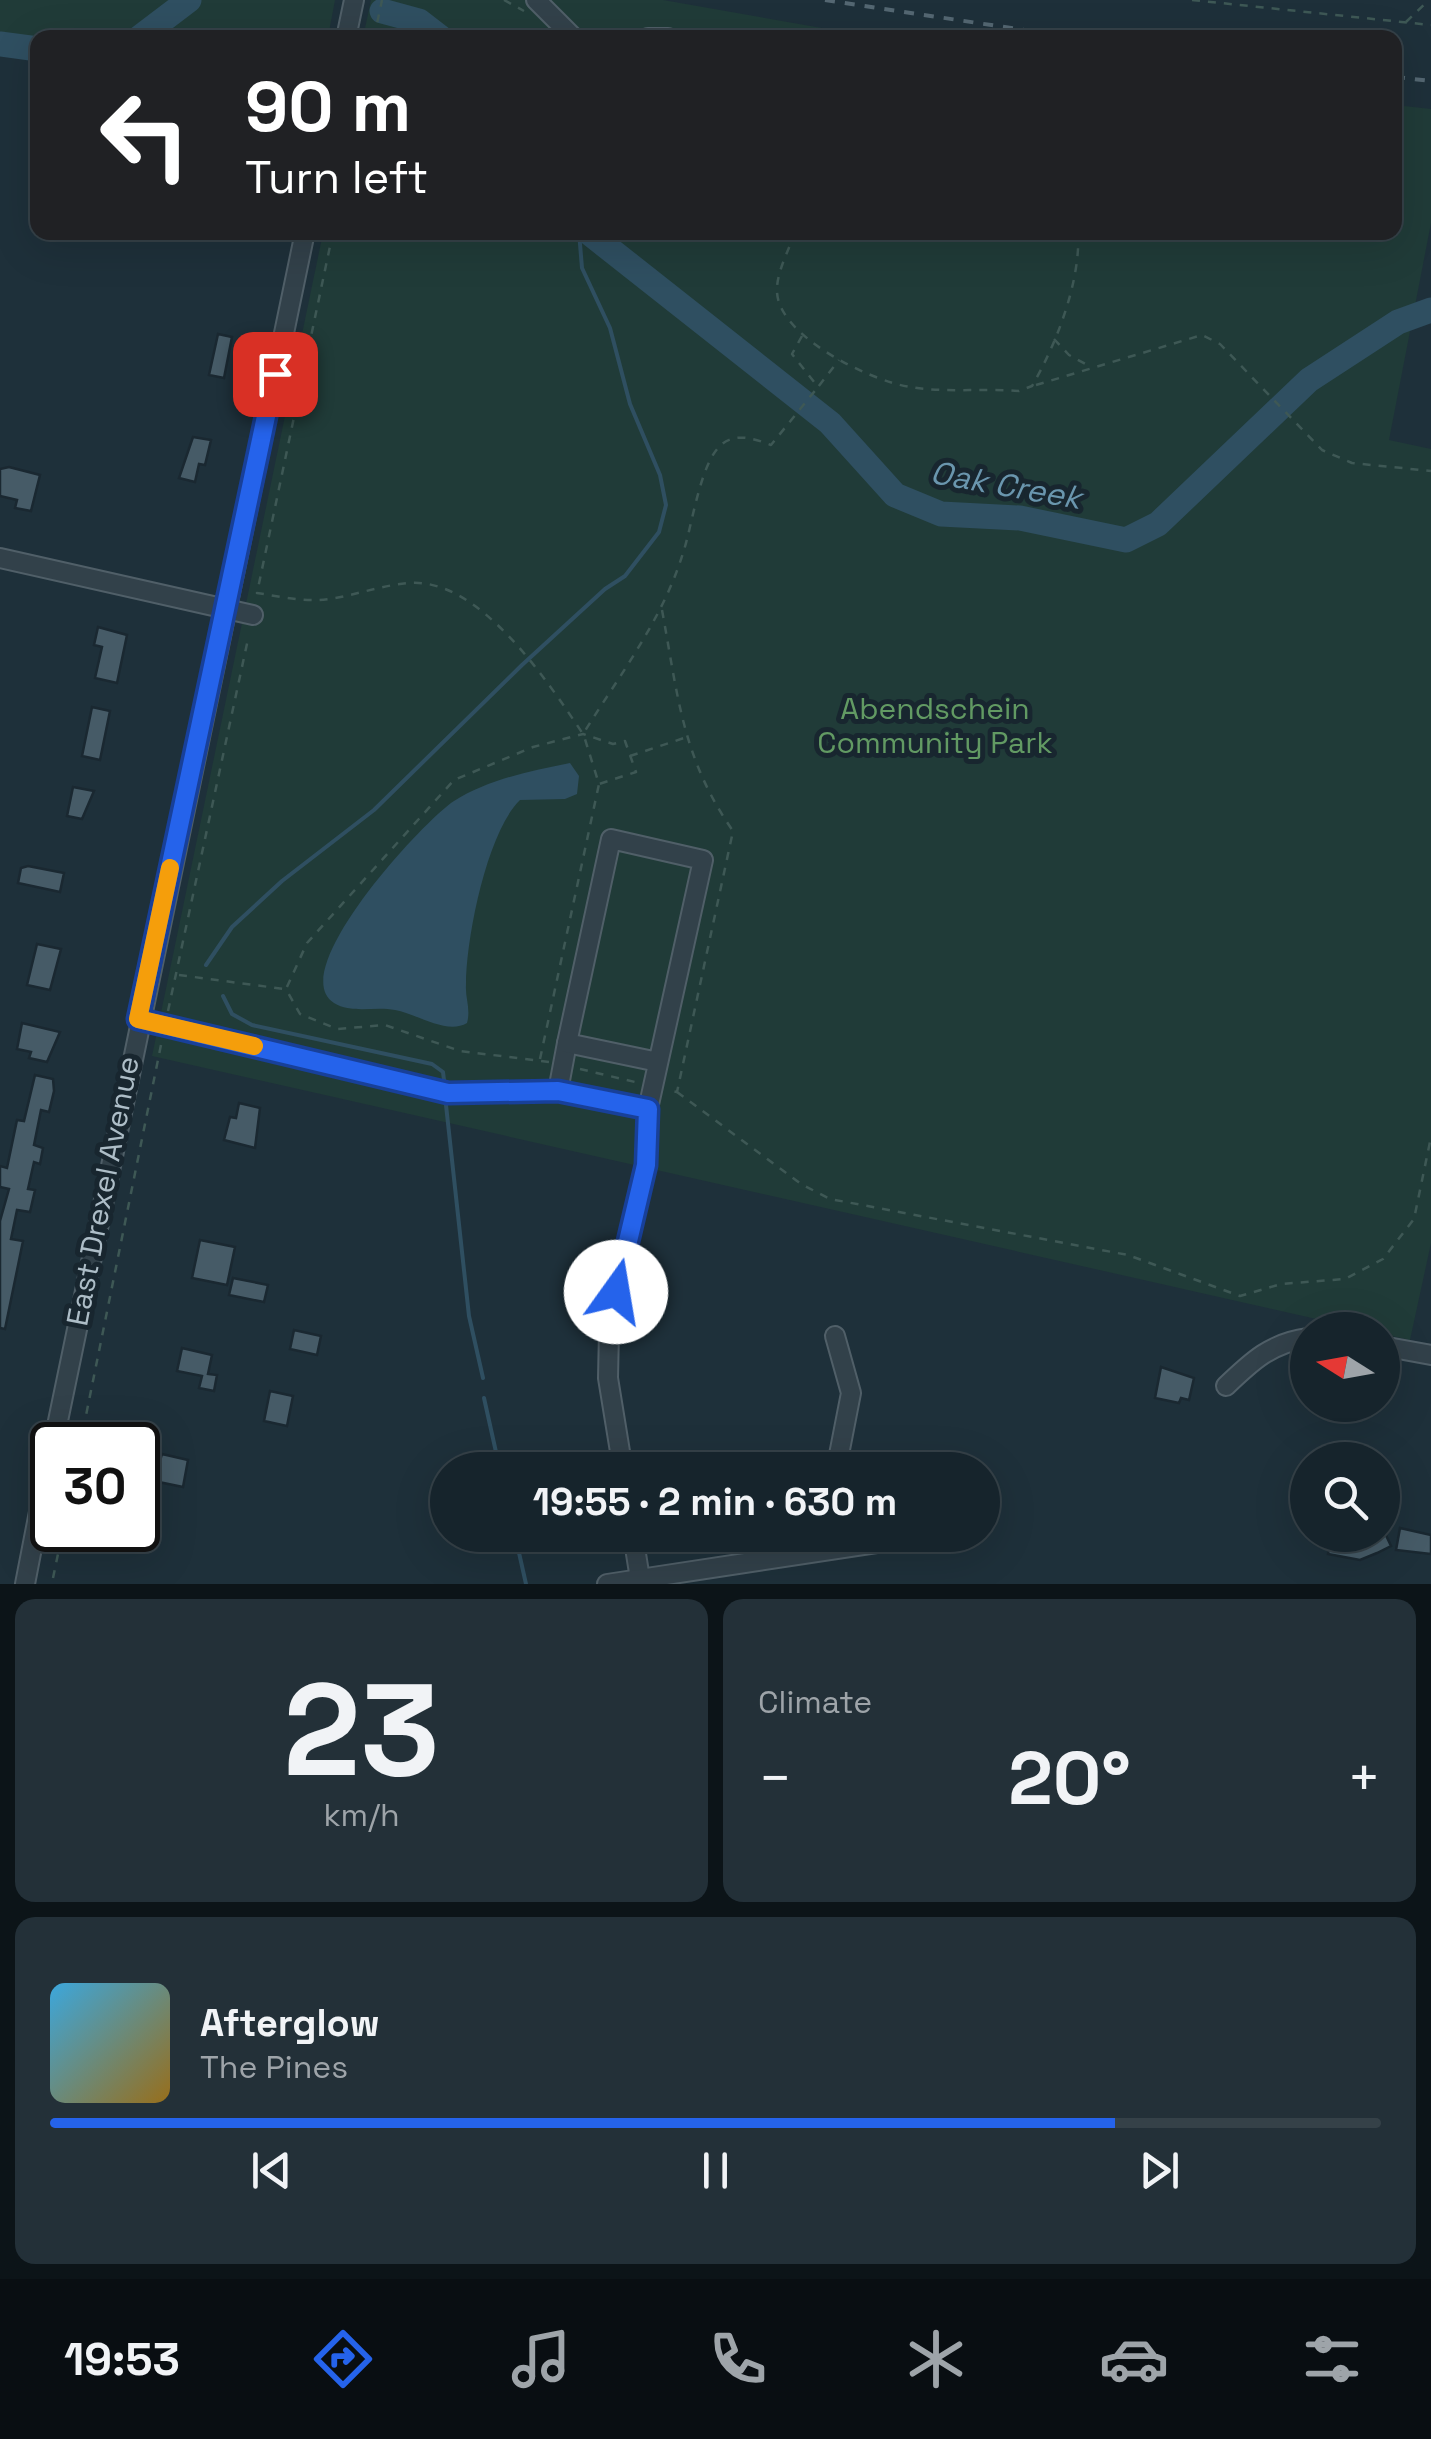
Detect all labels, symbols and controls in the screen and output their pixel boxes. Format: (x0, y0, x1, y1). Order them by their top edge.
text: 90 m (245, 62, 411, 151)
icon: left (80, 70, 210, 200)
text: Turn left (245, 149, 428, 206)
pin (233, 332, 318, 417)
icon: arrive (248, 347, 303, 402)
water label: Oak Creek (927, 452, 1088, 519)
park label: Abendschein Community Park (817, 689, 1053, 762)
street label: East Drexel Avenue (57, 1053, 148, 1329)
position arrow (564, 1240, 668, 1344)
north arrow (1290, 1312, 1400, 1422)
map controls (1290, 1312, 1400, 1552)
speed limit sign: 30 (30, 1422, 160, 1552)
button: search (1290, 1442, 1400, 1552)
text: 19:55 · 2 min · 630 m (533, 1478, 897, 1526)
text: 23 (283, 1647, 440, 1813)
text: Climate (758, 1682, 872, 1722)
text: 20° (1008, 1730, 1131, 1826)
text: − (758, 1743, 792, 1813)
text: + (1347, 1743, 1381, 1813)
text: km/h (323, 1795, 400, 1835)
text: Afterglow (200, 1999, 380, 2047)
text: The Pines (200, 2047, 348, 2087)
icon: previous (244, 2143, 299, 2198)
icon: pause (688, 2143, 743, 2198)
icon: next (1132, 2143, 1187, 2198)
icon: directions (308, 2324, 378, 2394)
icon: music (506, 2324, 576, 2394)
icon: phone (703, 2324, 773, 2394)
icon: climate (901, 2324, 971, 2394)
icon: car (1099, 2324, 1169, 2394)
icon: filters (1297, 2324, 1367, 2394)
text: 19:53 (64, 2331, 180, 2388)

